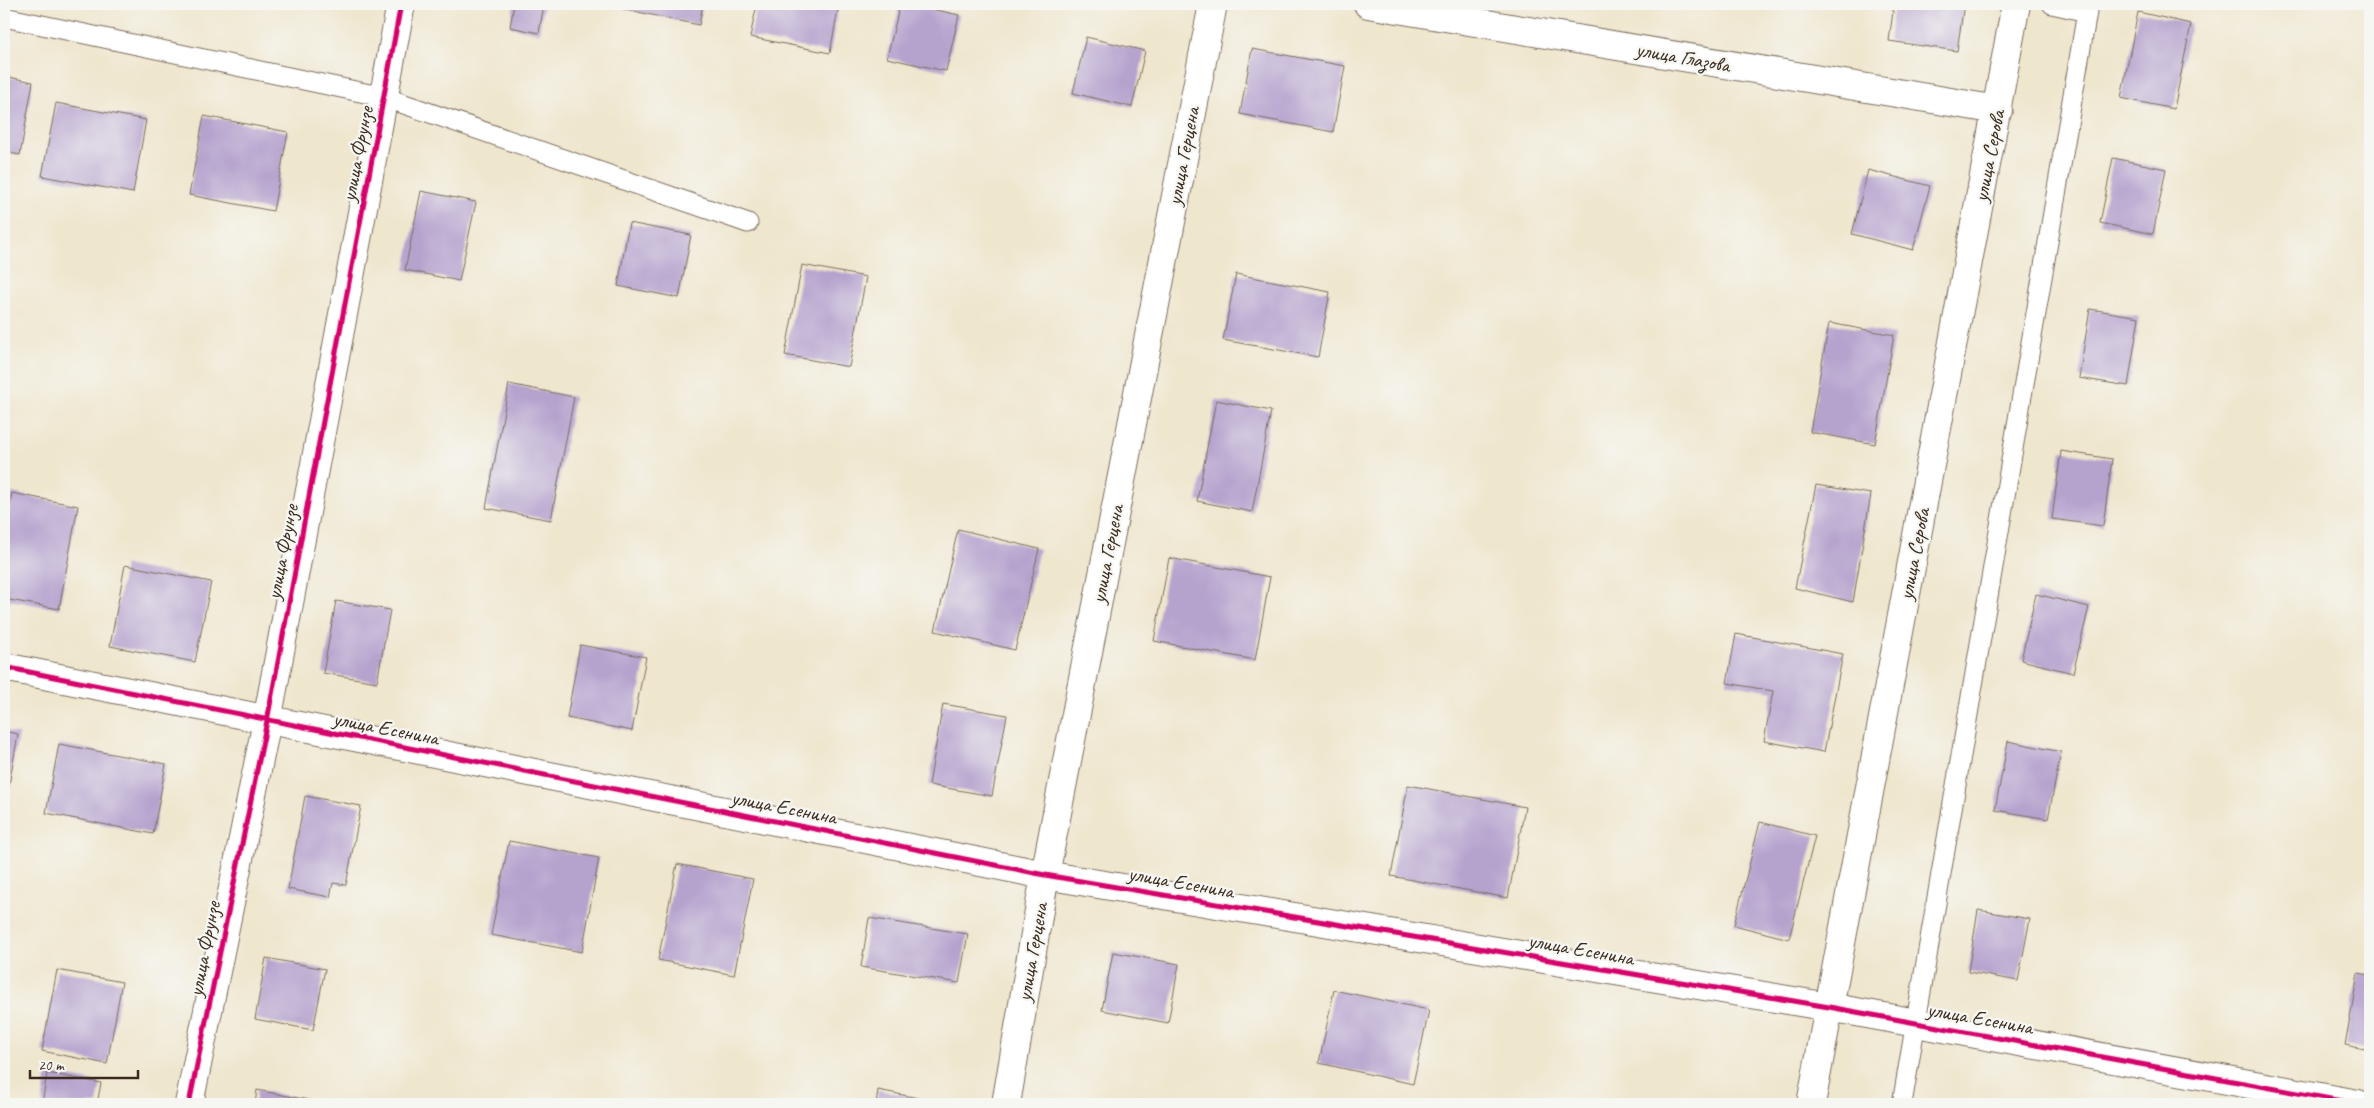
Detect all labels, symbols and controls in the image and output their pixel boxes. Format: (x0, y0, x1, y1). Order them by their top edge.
street label: улица Глазова (1632, 36, 1734, 79)
street label: улица Герцена (1160, 102, 1206, 209)
street label: улица Фрунзе (335, 103, 379, 206)
street label: улица Серова (1967, 106, 2011, 206)
street label: улица Герцена (1084, 500, 1130, 607)
street label: улица Фрунзе (260, 501, 304, 604)
street label: улица Серова (1892, 504, 1936, 604)
street label: улица Есенина (329, 705, 443, 751)
street label: улица Есенина (727, 784, 841, 830)
street label: улица Есенина (1124, 860, 1238, 904)
street label: улица Фрунзе (182, 898, 226, 1001)
street label: улица Герцена (1010, 898, 1054, 1005)
street label: улица Есенина (1524, 927, 1638, 971)
street label: улица Есенина (1923, 996, 2037, 1040)
scale bar (30, 1048, 138, 1080)
text: 20 m (38, 1056, 65, 1075)

